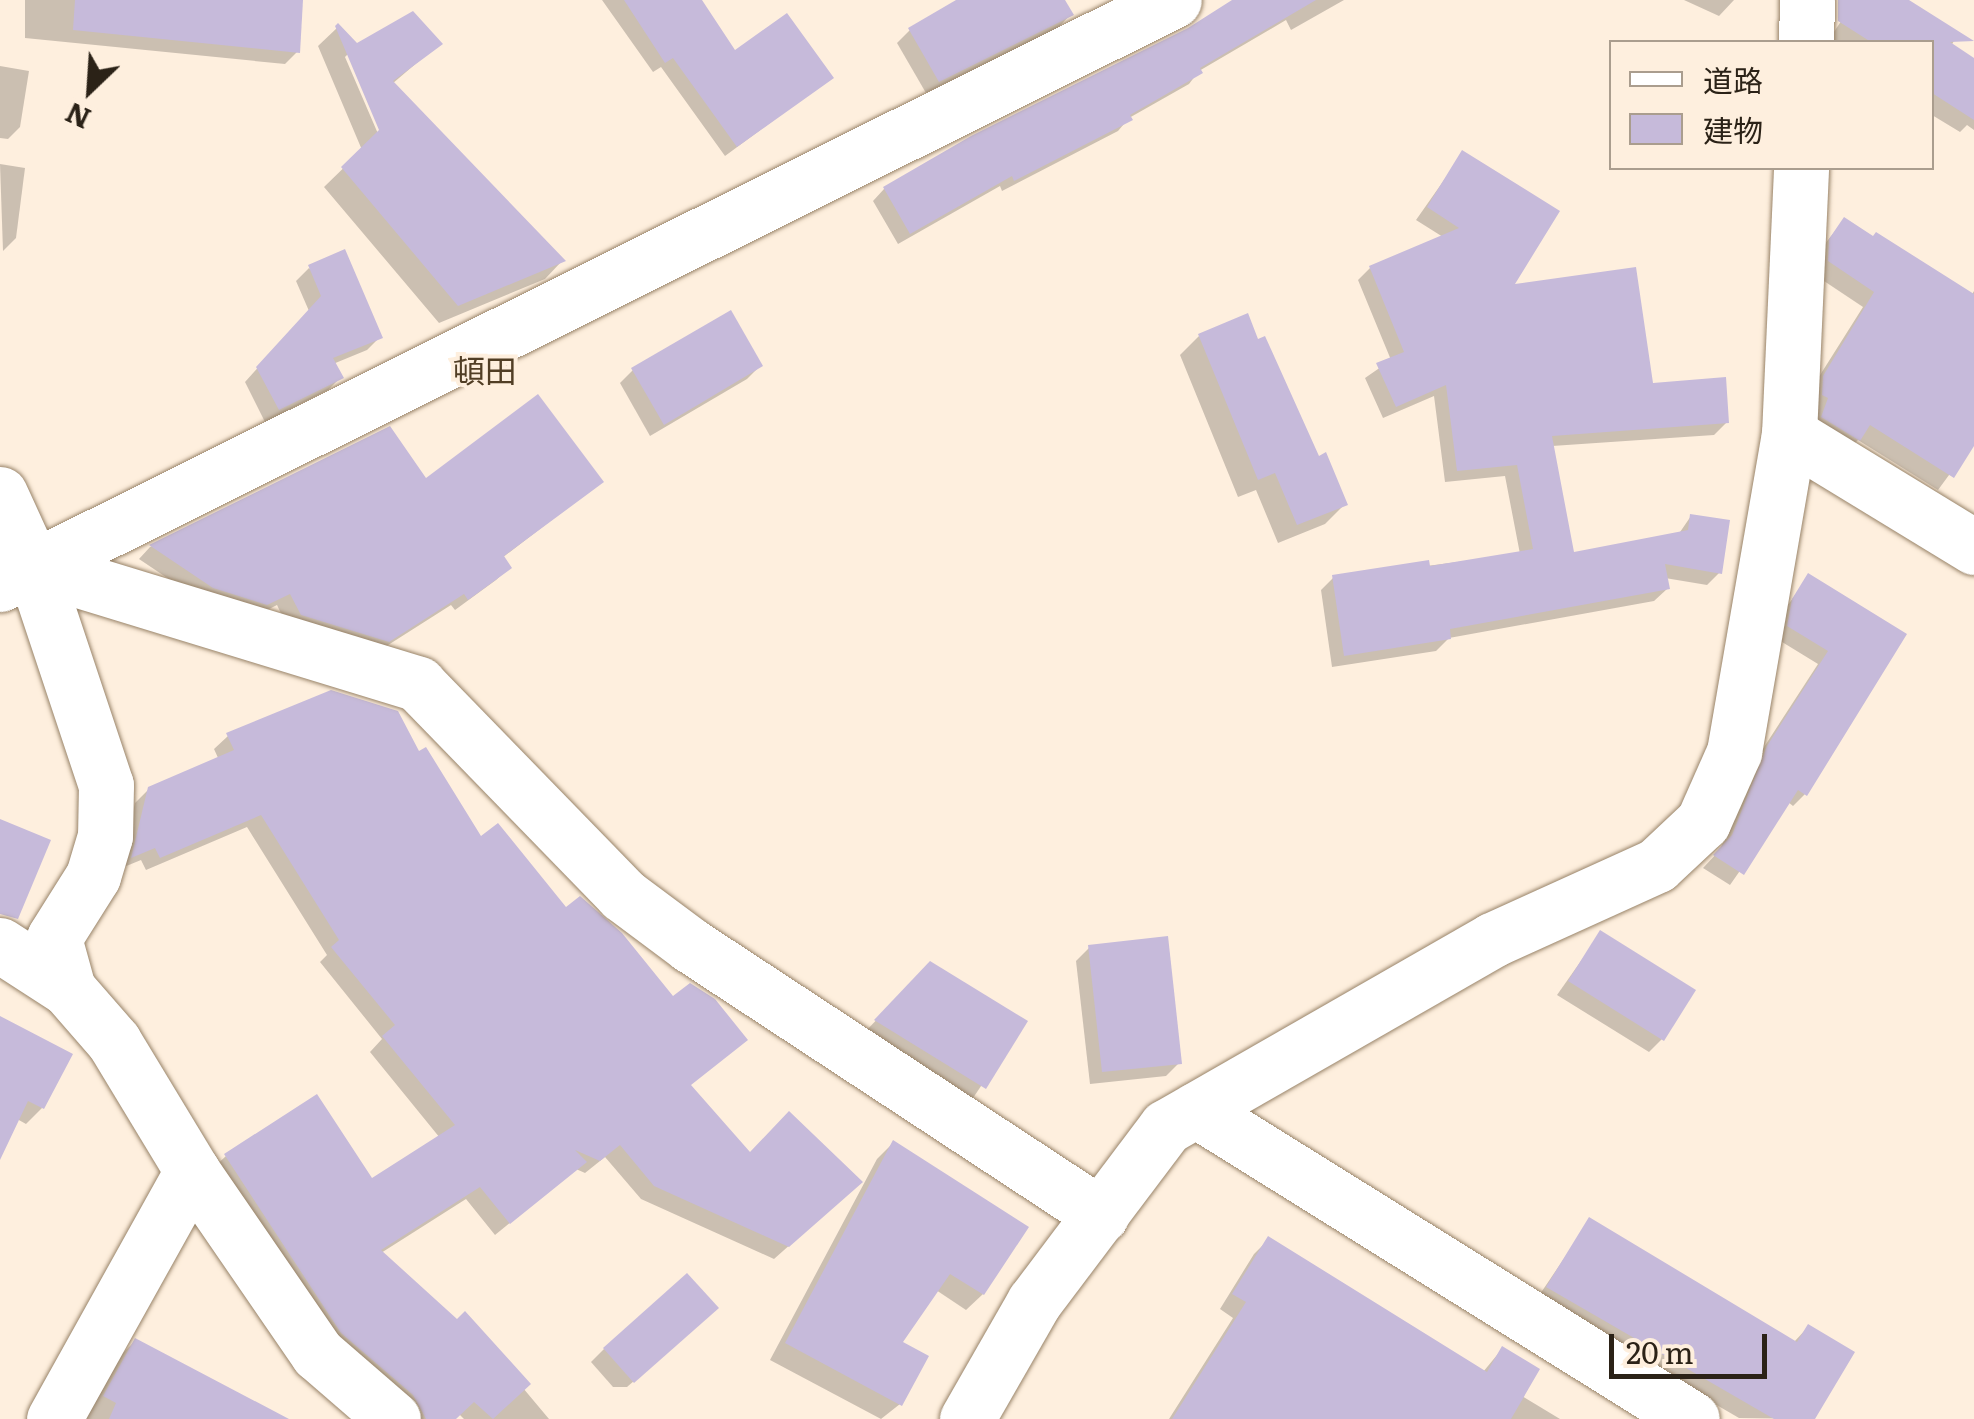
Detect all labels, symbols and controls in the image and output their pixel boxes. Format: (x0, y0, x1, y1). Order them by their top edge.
north arrow (40, 40, 140, 140)
legend (1609, 40, 1934, 170)
text: 道路 (1703, 57, 1763, 101)
text: N (58, 93, 97, 141)
text: 建物 (1703, 107, 1763, 151)
district label: 頓田 (453, 350, 517, 388)
scale bar (1614, 1314, 1772, 1376)
text: 20 m (1626, 1329, 1694, 1373)

